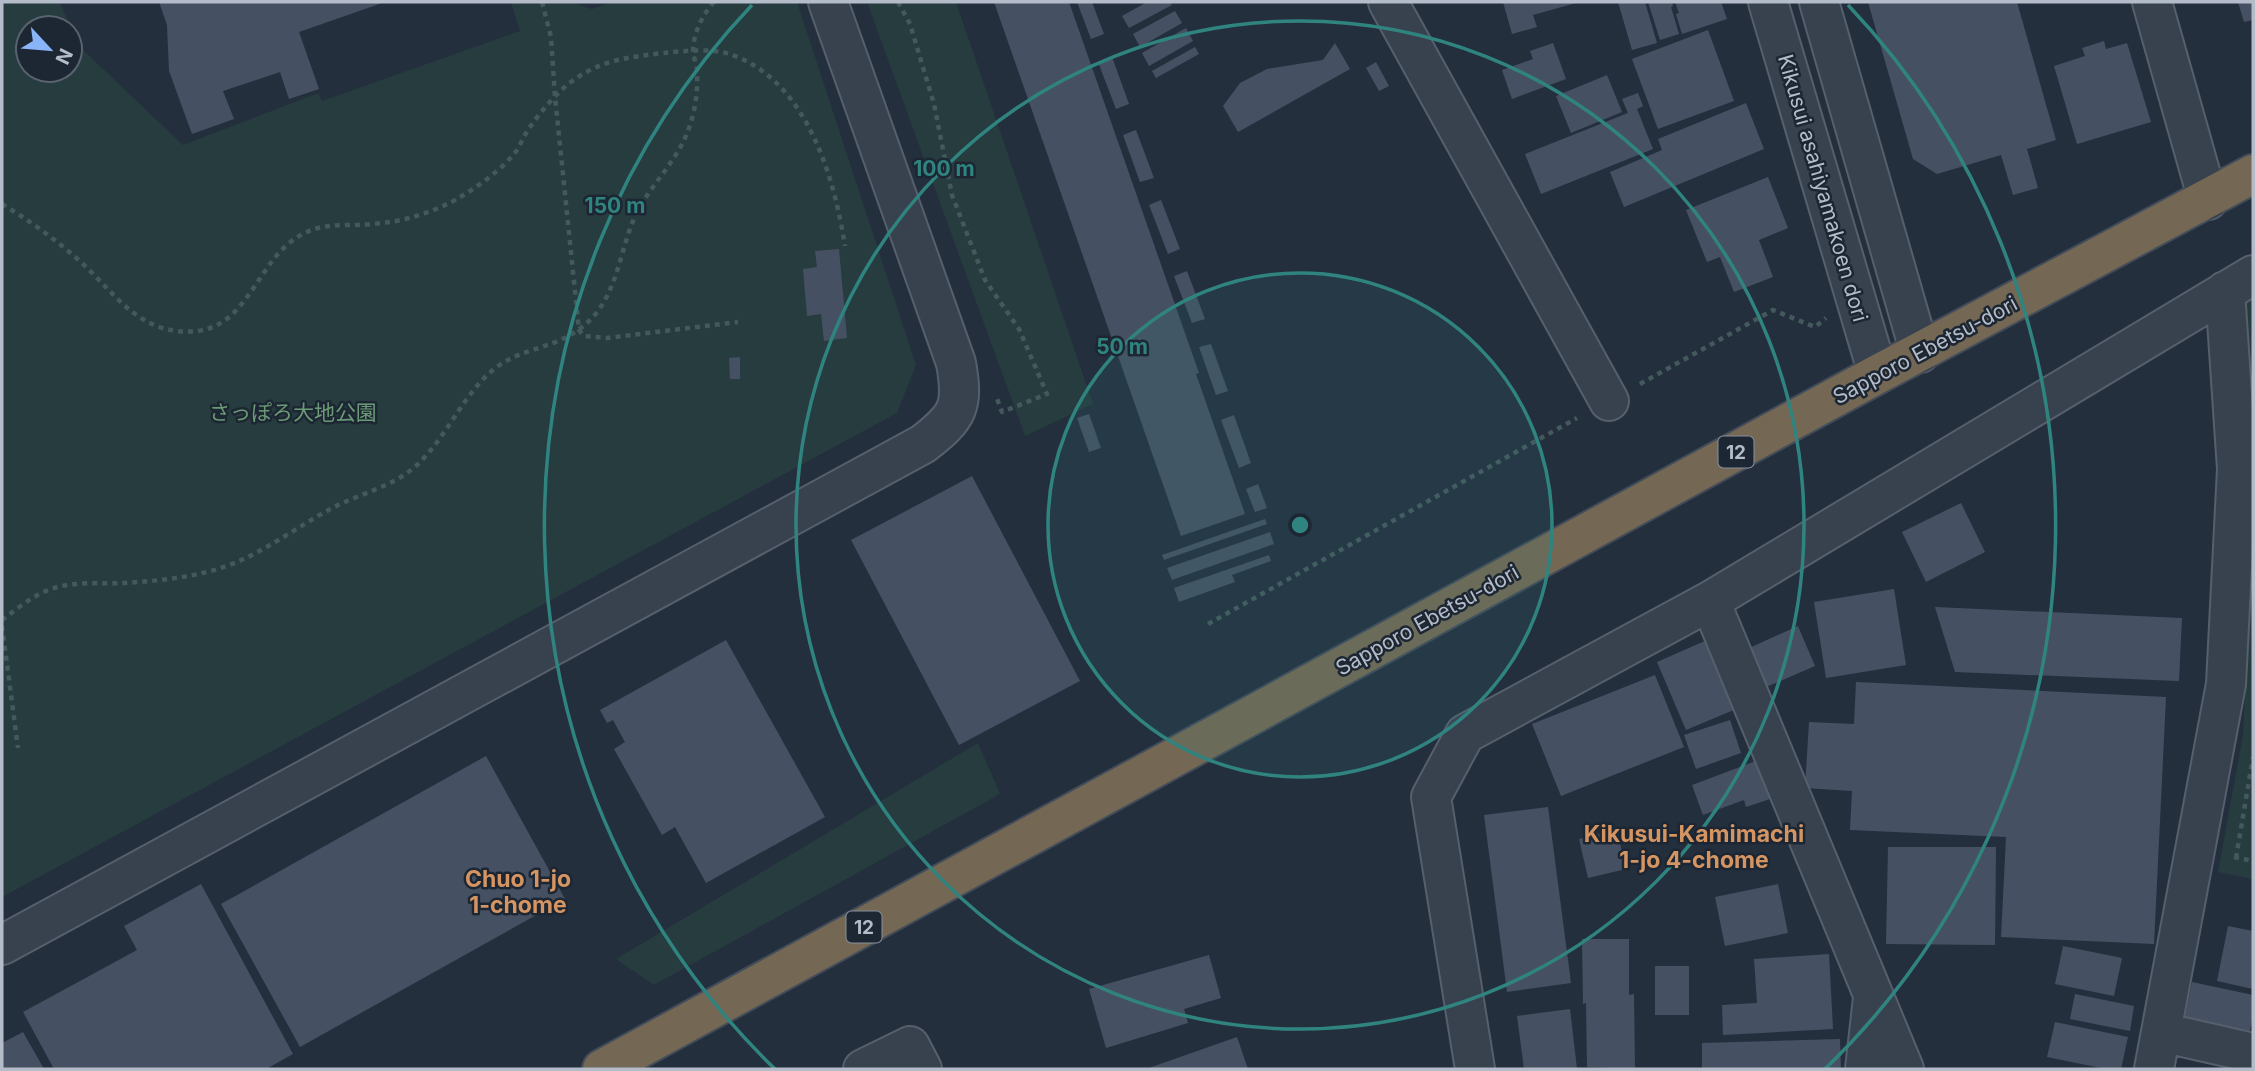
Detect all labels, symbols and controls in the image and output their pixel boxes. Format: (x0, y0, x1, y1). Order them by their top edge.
north arrow (14, 14, 84, 84)
text: N (50, 45, 77, 68)
street label: Kikusui asahiyamakoen dori (1773, 52, 1873, 324)
text: 100 m (913, 156, 975, 181)
text: 150 m (585, 193, 645, 218)
street label: Sapporo Ebetsu-dori (1829, 291, 2021, 409)
text: 50 m (1096, 334, 1148, 359)
park label: さっぽろ大地公園 (209, 400, 377, 425)
road number: 12 (1718, 436, 1754, 467)
centre of rings (1288, 513, 1312, 537)
street label: Sapporo Ebetsu-dori (1331, 559, 1523, 681)
district label: Kikusui-Kamimachi 1-jo 4-chome (1584, 820, 1804, 874)
district label: Chuo 1-jo 1-chome (465, 865, 571, 919)
road number: 12 (846, 911, 882, 942)

